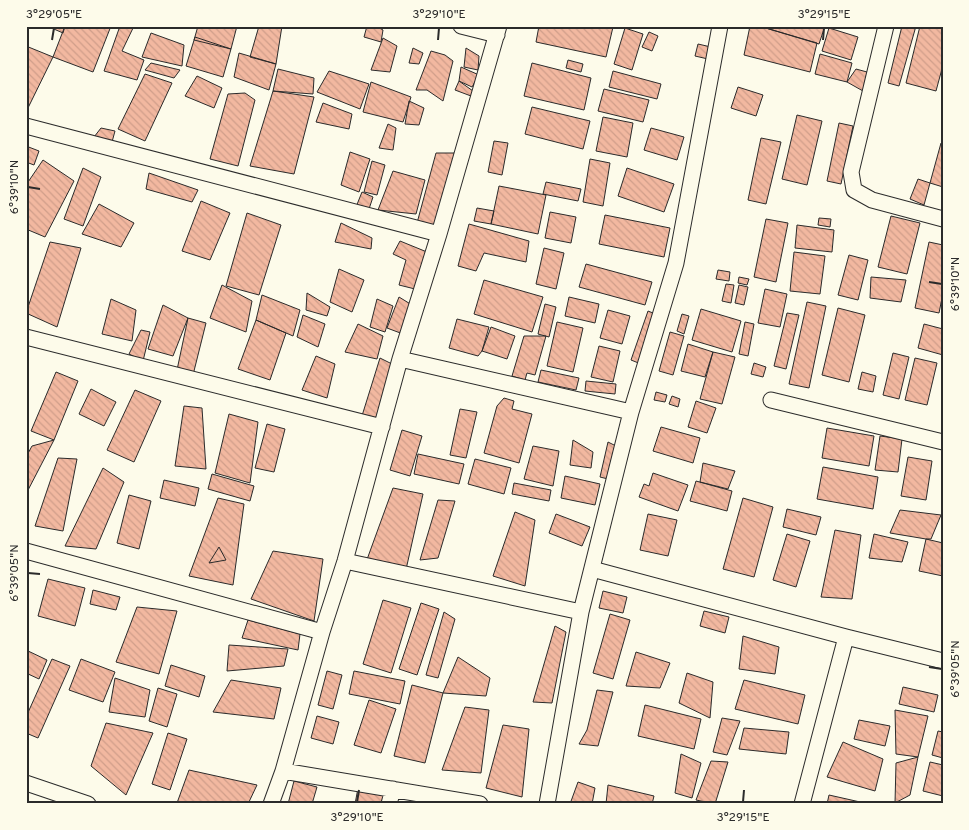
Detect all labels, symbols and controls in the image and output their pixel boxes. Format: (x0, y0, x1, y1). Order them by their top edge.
text: 3°29'05"E (26, 7, 82, 23)
text: 3°29'10"E (412, 7, 466, 23)
text: 3°29'15"E (797, 7, 851, 23)
text: 6°39'10"N (7, 160, 23, 214)
text: 6°39'10"N (948, 257, 964, 311)
text: 6°39'05"N (7, 544, 23, 602)
text: 6°39'05"N (948, 640, 964, 698)
text: 3°29'10"E (330, 810, 384, 826)
text: 3°29'15"E (716, 810, 770, 826)

